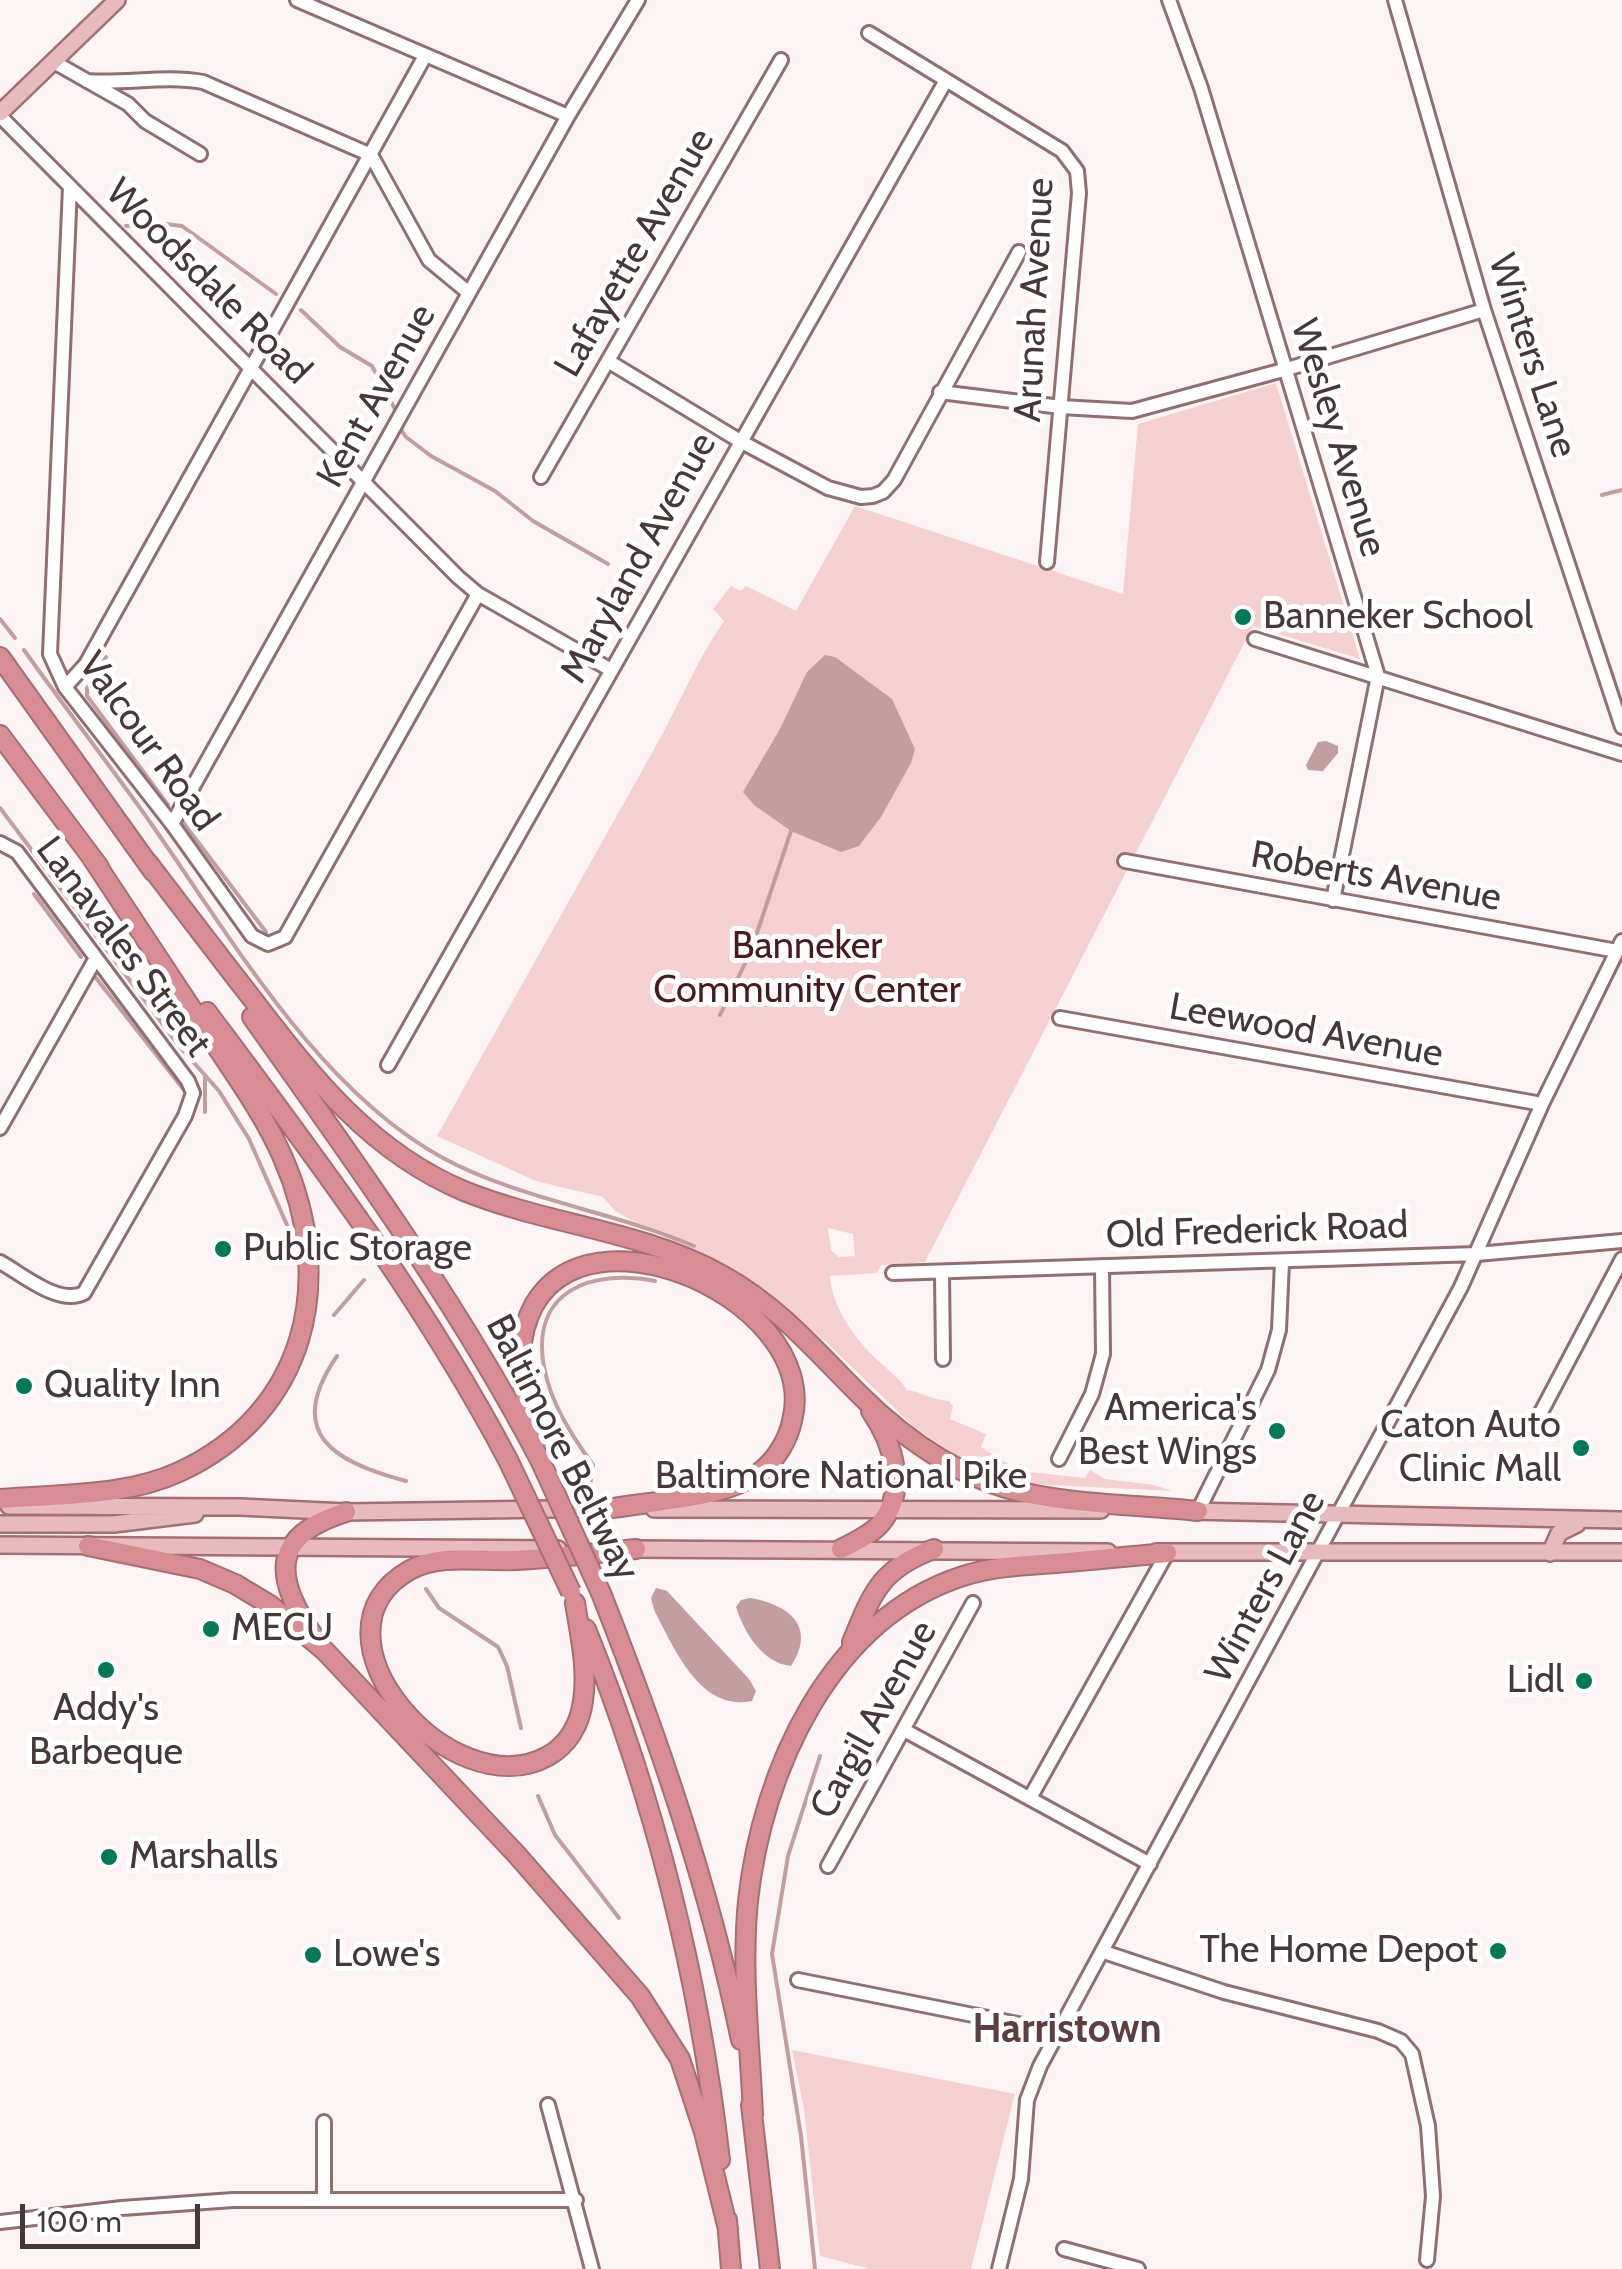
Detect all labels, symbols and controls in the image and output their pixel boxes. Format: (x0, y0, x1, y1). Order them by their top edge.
street label: Lafayette Avenue (545, 121, 725, 385)
street label: Woodsdale Road (96, 170, 320, 394)
street label: Arunah Avenue (1006, 177, 1064, 423)
street label: Winters Lane (1478, 249, 1586, 463)
street label: Kent Avenue (308, 296, 446, 496)
street label: Wesley Avenue (1280, 314, 1396, 562)
street label: Maryland Avenue (552, 425, 726, 691)
place label: Banneker School (1263, 594, 1533, 640)
marker: Banneker School (1232, 606, 1254, 628)
street label: Valcour Road (68, 644, 228, 840)
street label: Lanavales Street (26, 828, 220, 1066)
street label: Roberts Avenue (1247, 833, 1505, 921)
park label: Banneker Community Center (653, 924, 961, 1014)
street label: Leewood Avenue (1166, 985, 1446, 1077)
street label: Old Frederick Road (1105, 1203, 1409, 1259)
place label: Public Storage (243, 1226, 472, 1272)
marker: Public Storage (212, 1238, 234, 1260)
street label: Baltimore Beltway (475, 1308, 649, 1588)
place label: Quality Inn (44, 1363, 221, 1409)
marker: Quality Inn (13, 1375, 35, 1397)
place label: America's Best Wings (1078, 1386, 1257, 1476)
place label: Caton Auto Clinic Mall (1380, 1403, 1561, 1492)
marker: America's Best Wings (1266, 1420, 1288, 1442)
marker: Caton Auto Clinic Mall (1570, 1437, 1592, 1459)
street label: Baltimore National Pike (655, 1454, 1027, 1500)
street label: Winters Lane (1196, 1483, 1336, 1691)
place label: MECU (231, 1606, 333, 1652)
street label: Cargil Avenue (801, 1613, 947, 1827)
marker: MECU (200, 1618, 222, 1640)
place label: Lidl (1507, 1658, 1564, 1704)
marker: Addy's Barbeque (95, 1659, 117, 1681)
marker: Lidl (1573, 1670, 1595, 1692)
place label: Addy's Barbeque (29, 1686, 183, 1776)
place label: Marshalls (129, 1834, 278, 1880)
marker: Marshalls (98, 1846, 120, 1868)
place label: The Home Depot (1199, 1928, 1478, 1974)
place label: Lowe's (333, 1932, 440, 1978)
marker: The Home Depot (1487, 1940, 1509, 1962)
marker: Lowe's (302, 1944, 324, 1966)
district label: Harristown (972, 2006, 1162, 2054)
scale bar (25, 2184, 205, 2246)
text: 100 m (37, 2203, 122, 2240)

